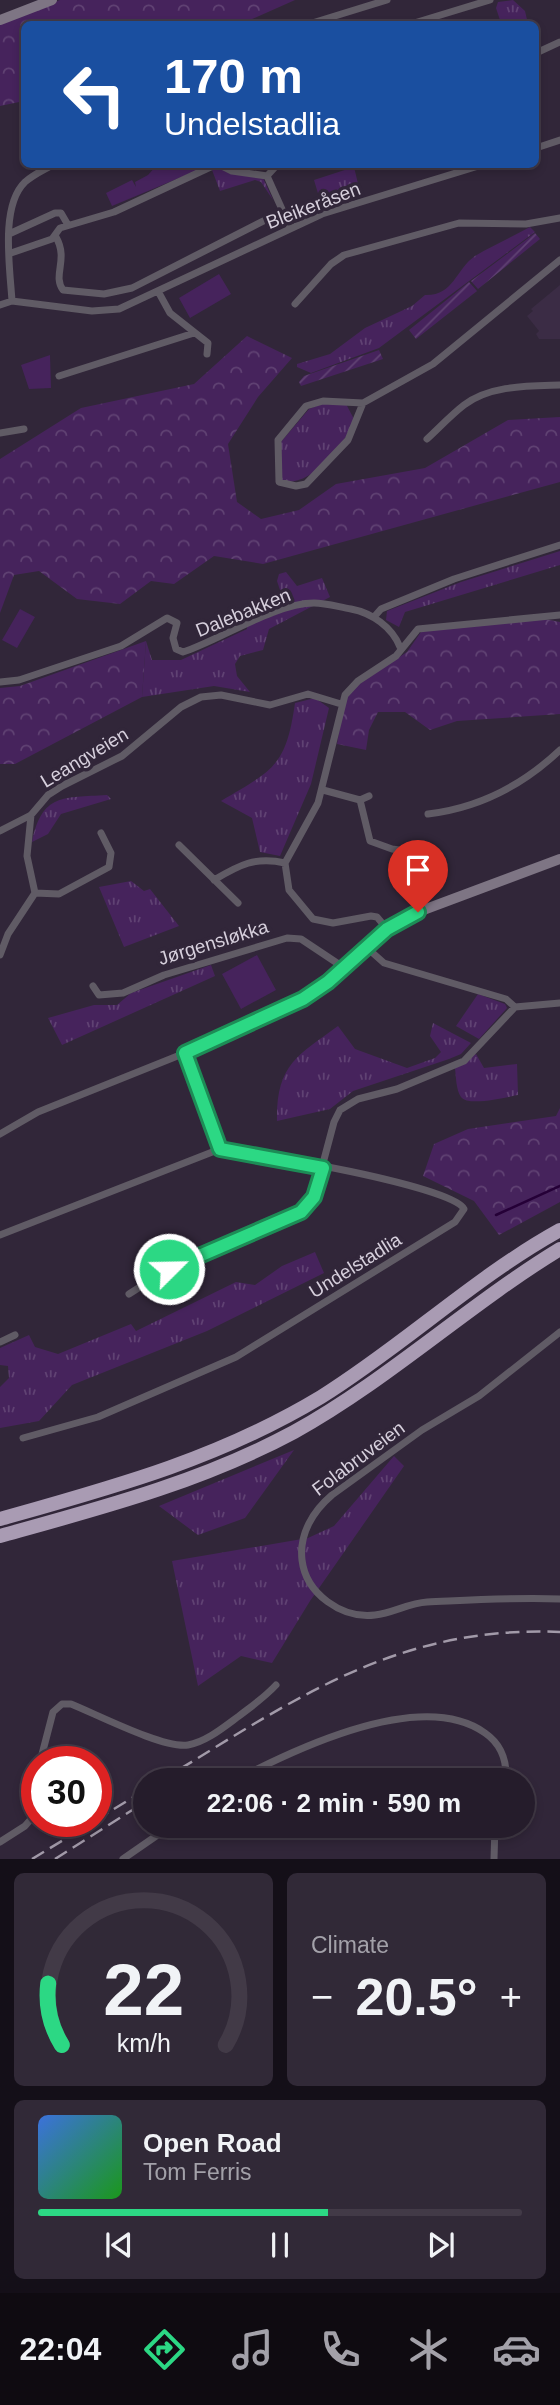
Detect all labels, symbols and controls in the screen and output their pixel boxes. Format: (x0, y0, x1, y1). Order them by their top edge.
icon: left (49, 49, 140, 140)
text: 170 m (164, 49, 303, 103)
text: Undelstadlia (164, 106, 340, 142)
street label: Bleikeråsen (263, 178, 363, 233)
street label: Dalebakken (193, 584, 294, 641)
street label: Leangveien (37, 723, 132, 792)
pin (388, 840, 448, 912)
icon: arrive (399, 851, 437, 889)
street label: Jørgensløkka (156, 916, 271, 969)
street label: Undelstadlia (305, 1229, 406, 1302)
position arrow (132, 1232, 206, 1306)
street label: Folabruveien (308, 1417, 408, 1500)
speed limit sign: 30 (21, 1746, 112, 1837)
text: 22:06 · 2 min · 590 m (207, 1788, 461, 1818)
text: Climate (311, 1932, 389, 1958)
text: 22 (103, 1950, 184, 2031)
text: 20.5° (355, 1968, 478, 2026)
text: − (311, 1976, 333, 2018)
text: + (500, 1976, 522, 2018)
text: km/h (116, 2029, 171, 2057)
text: Open Road (143, 2128, 282, 2158)
text: Tom Ferris (143, 2159, 252, 2185)
icon: previous (100, 2226, 138, 2264)
icon: pause (261, 2226, 299, 2264)
icon: next (422, 2226, 460, 2264)
icon: directions (140, 2325, 189, 2374)
icon: music (228, 2325, 277, 2374)
icon: phone (316, 2325, 365, 2374)
icon: climate (404, 2325, 453, 2374)
icon: car (492, 2325, 541, 2374)
text: 22:04 (19, 2331, 101, 2367)

